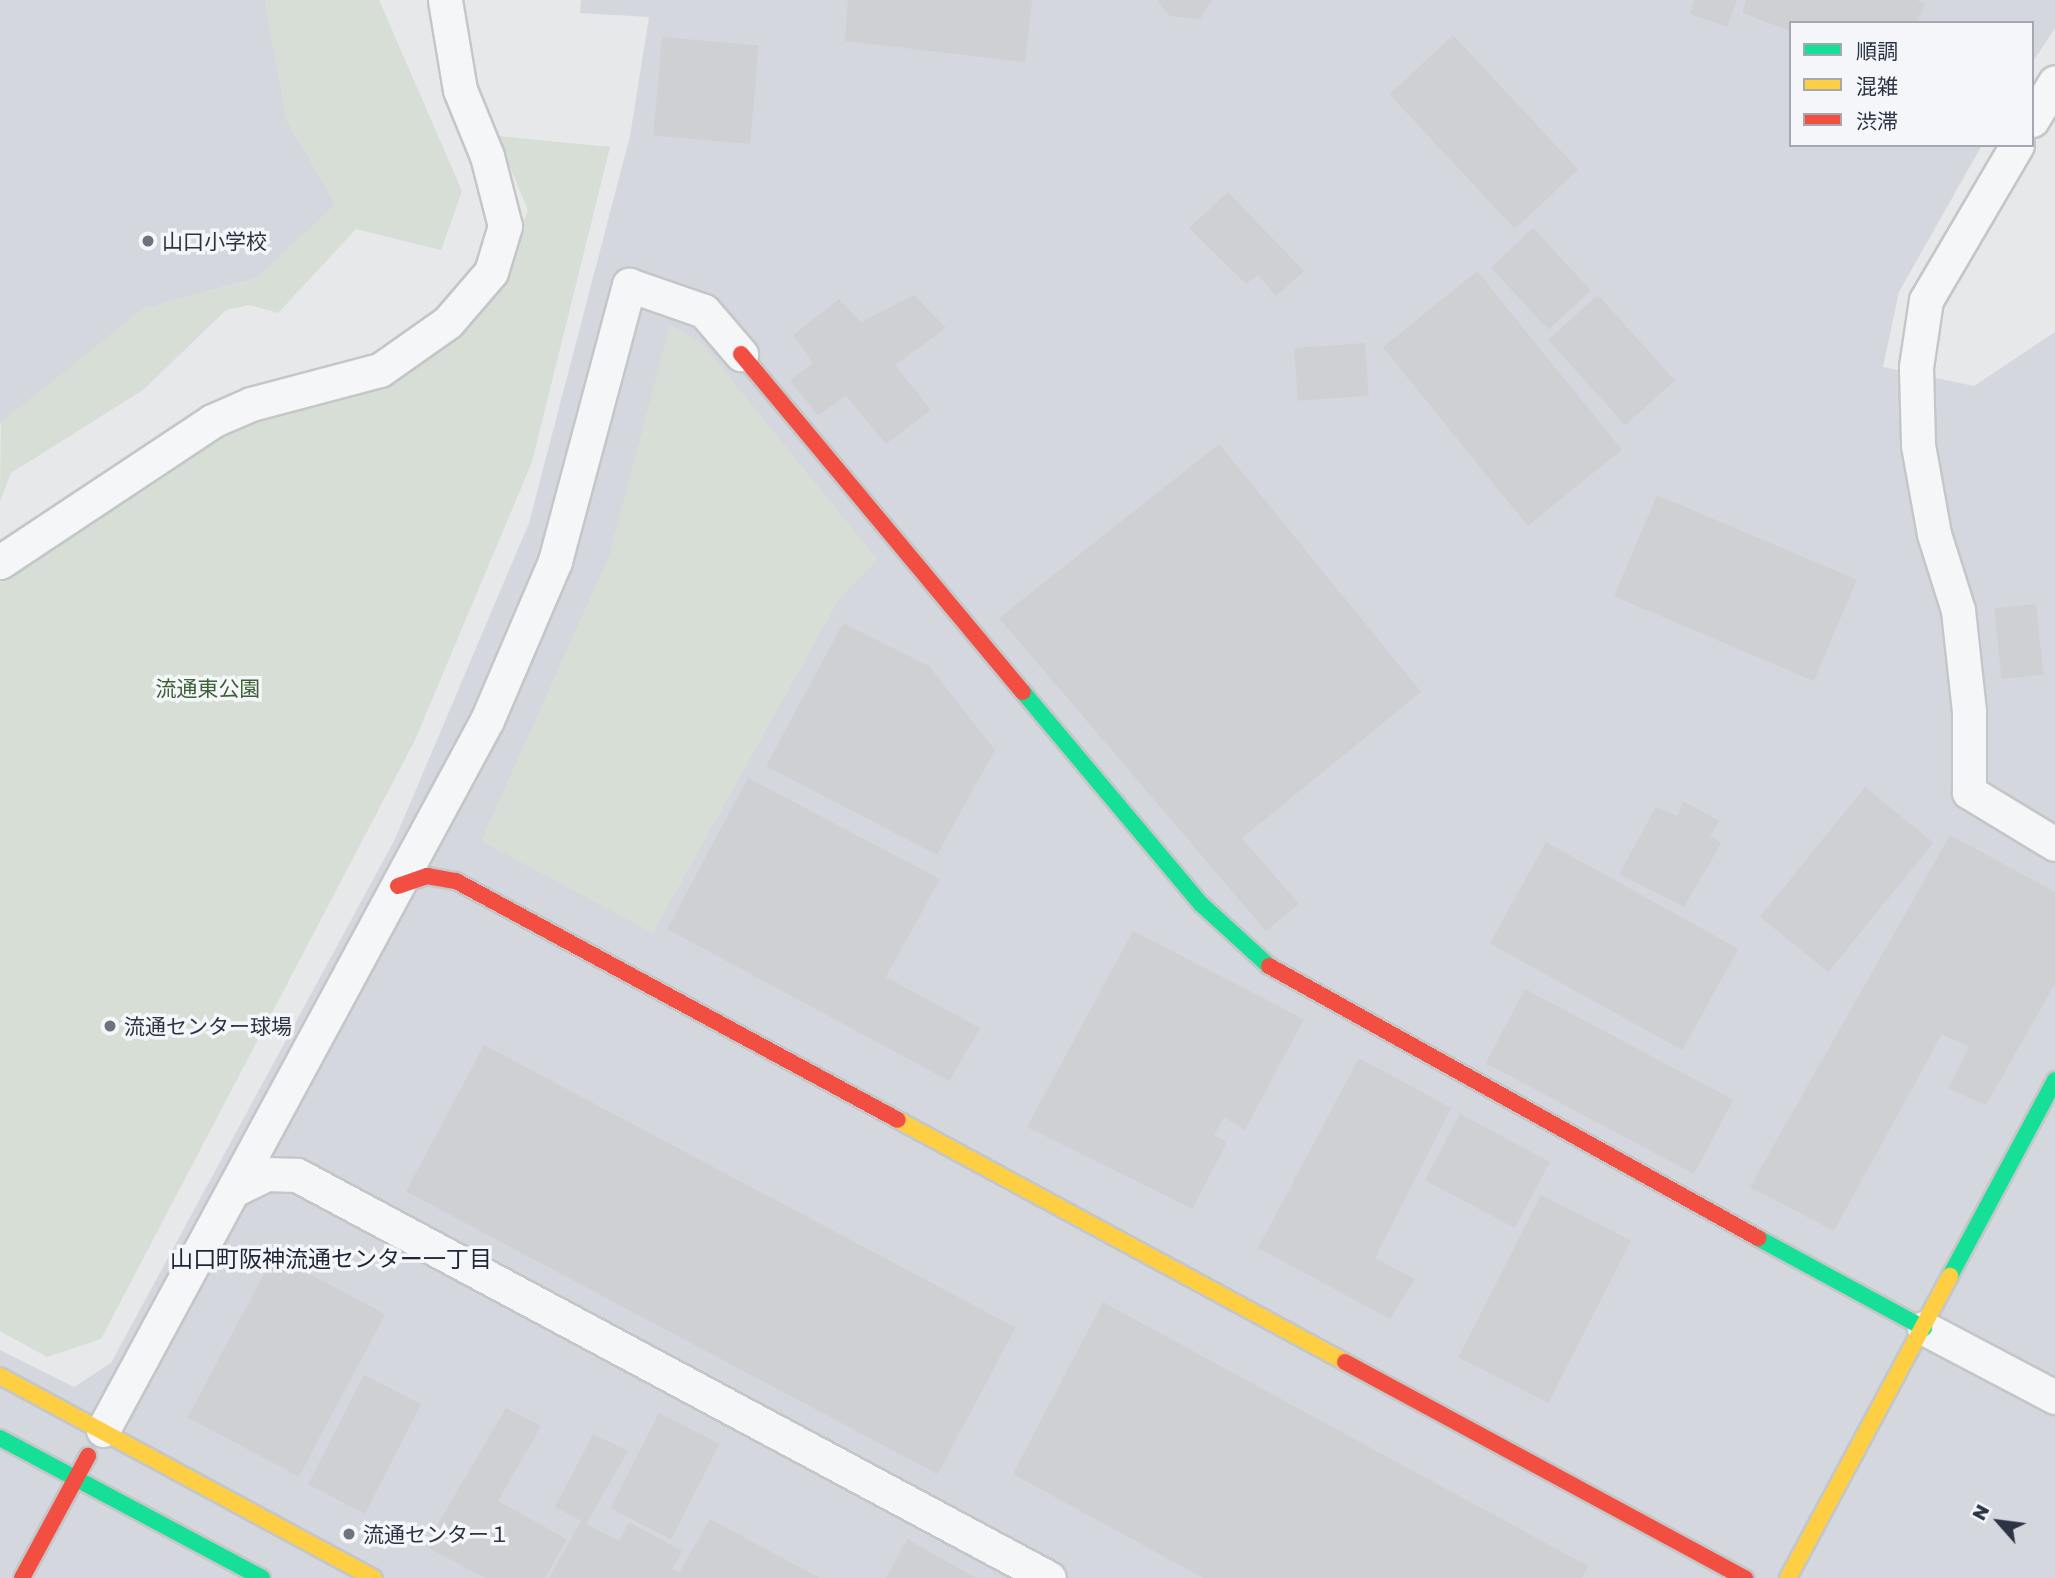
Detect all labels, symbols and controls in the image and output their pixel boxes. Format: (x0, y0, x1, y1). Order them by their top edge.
legend (1789, 21, 2034, 147)
text: 順調 (1856, 38, 1898, 64)
text: 混雑 (1856, 73, 1898, 99)
text: 渋滞 (1856, 108, 1898, 134)
place label: 山口小学校 (162, 228, 267, 254)
marker: 山口小学校 (140, 233, 156, 249)
park label: 流通東公園 (156, 675, 260, 701)
place label: 流通センター球場 (124, 1013, 292, 1039)
marker: 流通センター球場 (102, 1018, 118, 1034)
district label: 山口町阪神流通センター一丁目 (170, 1244, 492, 1272)
north arrow (1964, 1487, 2034, 1557)
text: N (1966, 1500, 1994, 1524)
place label: 流通センター１ (363, 1521, 510, 1547)
marker: 流通センター１ (341, 1526, 357, 1542)

